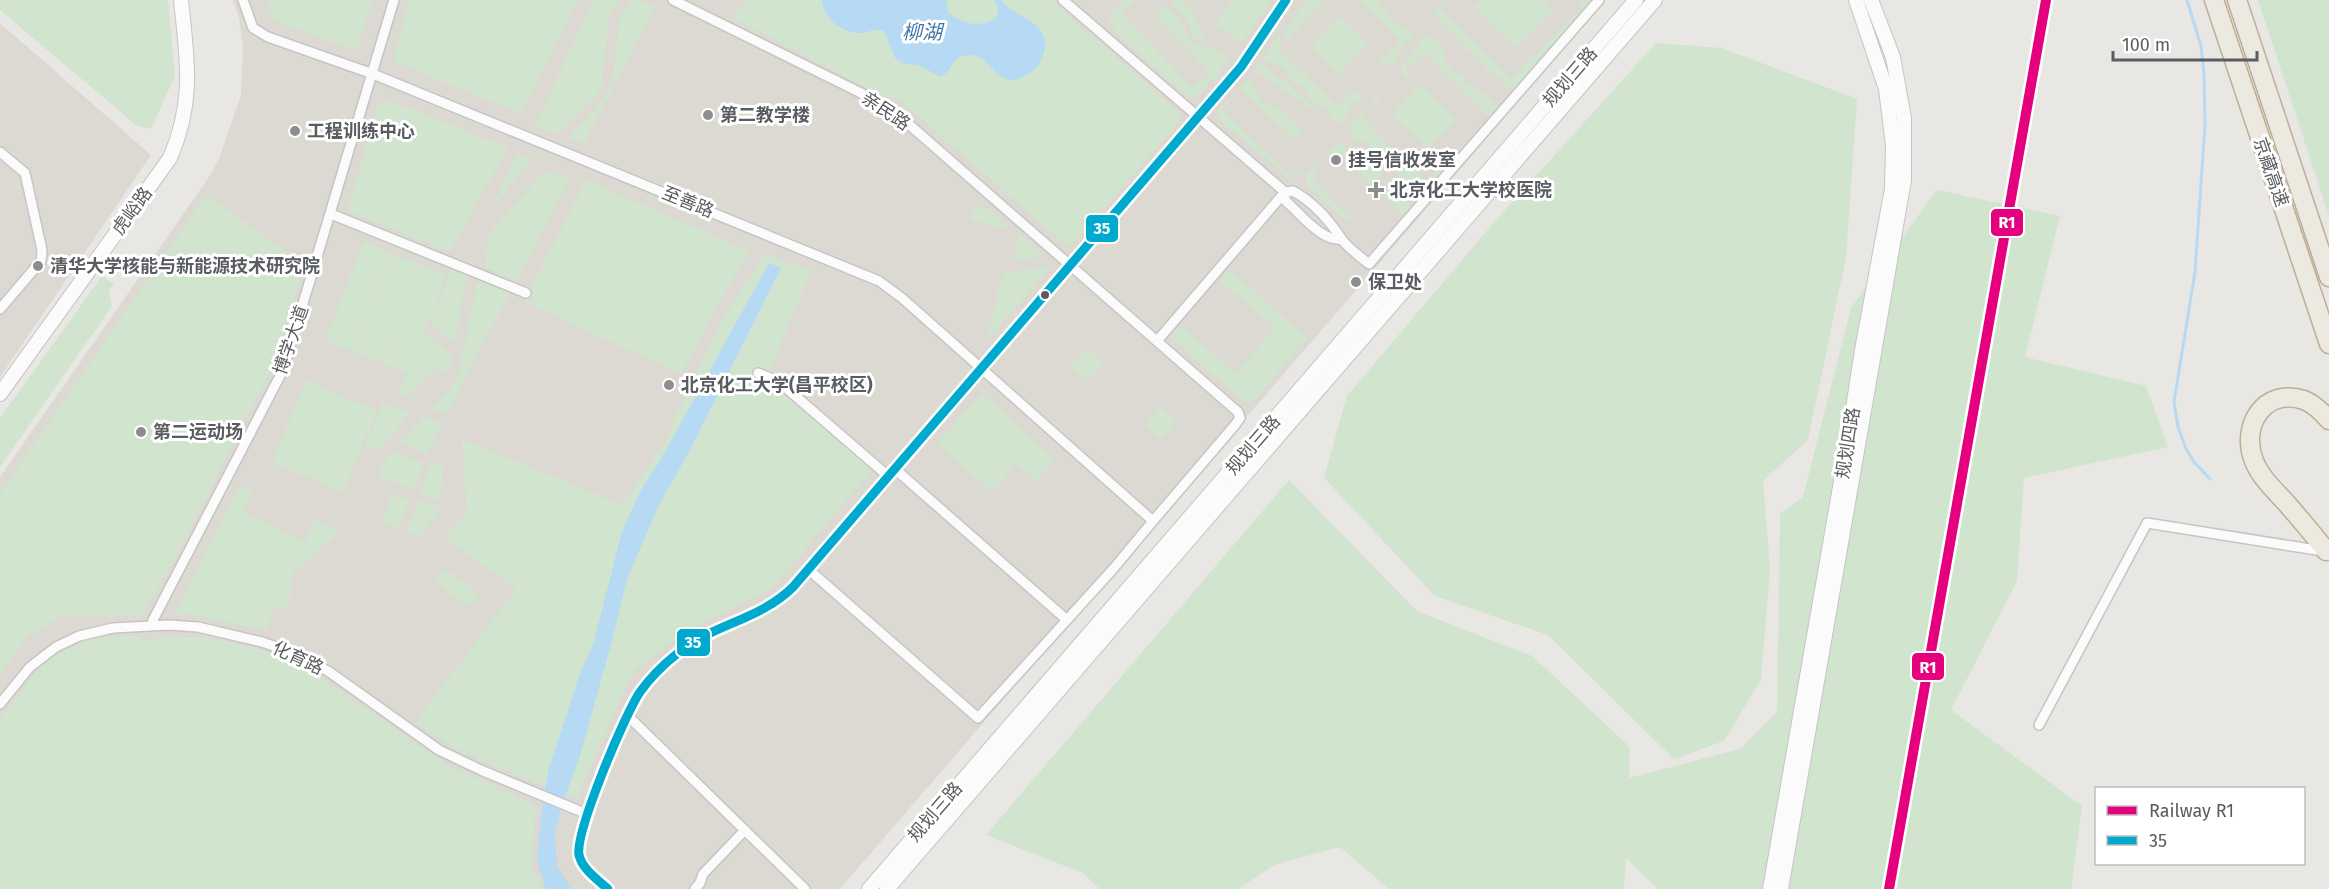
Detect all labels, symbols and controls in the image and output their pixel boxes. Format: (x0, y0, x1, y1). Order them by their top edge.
water label: 柳湖 (902, 20, 945, 44)
scale bar (2113, 24, 2257, 62)
text: 100 m (2122, 34, 2170, 56)
street label: 规划三路 (1538, 43, 1602, 111)
street label: 亲民路 (857, 87, 915, 135)
place label: 第二教学楼 (720, 104, 810, 126)
marker: 第二教学楼 (701, 108, 715, 122)
place label: 工程训练中心 (307, 120, 415, 142)
marker: 工程训练中心 (288, 124, 302, 138)
street label: 京藏高速 (2249, 134, 2293, 210)
place label: 挂号信收发室 (1348, 149, 1456, 171)
marker: 挂号信收发室 (1329, 153, 1343, 167)
place label: 北京化工大学校医院 (1390, 179, 1552, 201)
marker: 北京化工大学校医院 (1367, 181, 1385, 199)
street label: 至善路 (659, 182, 717, 222)
street label: 虎峪路 (107, 183, 157, 239)
line badge: R1 (1990, 208, 2024, 237)
text: R1 (1998, 213, 2016, 232)
line badge: 35 (1085, 214, 1119, 243)
text: 35 (1093, 219, 1111, 238)
place label: 清华大学核能与新能源技术研究院 (50, 255, 320, 277)
marker: 清华大学核能与新能源技术研究院 (31, 259, 45, 273)
place label: 保卫处 (1368, 271, 1422, 293)
marker: 保卫处 (1349, 275, 1363, 289)
unlabelled marker (1039, 289, 1051, 301)
street label: 博学大道 (269, 302, 313, 378)
place label: 北京化工大学(昌平校区) (681, 374, 873, 396)
marker: 北京化工大学(昌平校区) (662, 378, 676, 392)
street label: 规划四路 (1832, 406, 1864, 480)
street label: 规划三路 (1221, 411, 1285, 479)
place label: 第二运动场 (153, 421, 243, 443)
marker: 第二运动场 (134, 425, 148, 439)
line badge: 35 (676, 628, 711, 657)
text: 35 (684, 633, 702, 652)
street label: 化育路 (269, 637, 327, 679)
line badge: R1 (1911, 652, 1945, 681)
text: R1 (1919, 658, 1937, 677)
street label: 规划三路 (903, 778, 967, 846)
legend (2095, 787, 2305, 865)
text: Railway R1 (2149, 800, 2234, 822)
text: 35 (2149, 830, 2167, 852)

